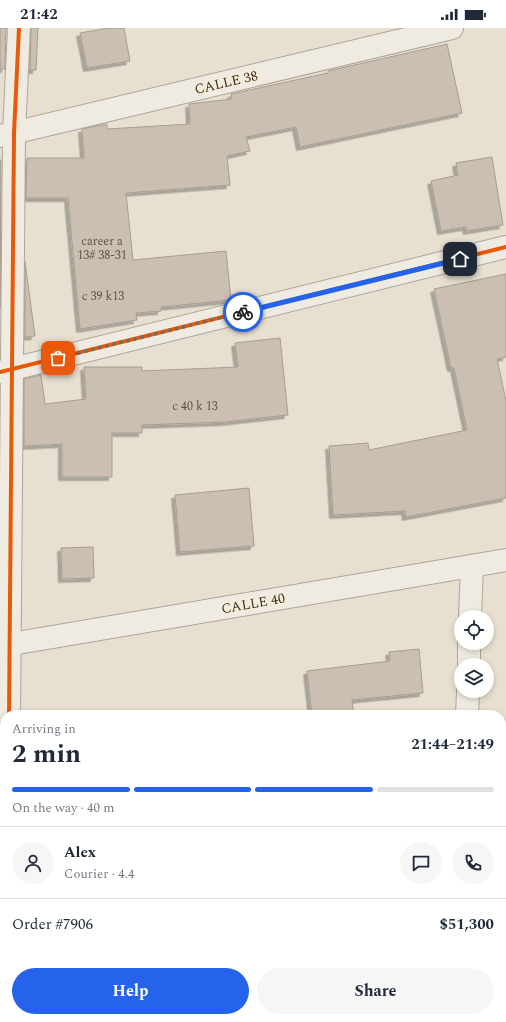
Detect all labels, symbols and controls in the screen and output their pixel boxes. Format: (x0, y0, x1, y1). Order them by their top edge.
text: 21:42 (20, 3, 58, 26)
street label: CALLE 38 (192, 65, 260, 100)
house number: career a 13# 38-31 (77, 232, 127, 265)
pin (443, 242, 477, 276)
icon: home (449, 248, 471, 270)
house number: c 39 k13 (82, 287, 124, 306)
courier (223, 292, 263, 332)
icon: bike (232, 301, 254, 323)
pin (41, 341, 75, 375)
icon: bag (47, 347, 69, 369)
house number: c 40 k 13 (172, 397, 218, 416)
street label: CALLE 40 (220, 588, 287, 619)
map controls (454, 610, 494, 698)
button: locate (454, 610, 494, 650)
button: layers (454, 658, 494, 698)
text: Arriving in (12, 719, 76, 739)
text: 21:44–21:49 (411, 733, 494, 756)
text: 2 min (12, 734, 81, 774)
text: On the way · 40 m (12, 798, 115, 818)
text: Alex (64, 841, 96, 864)
button: person (12, 842, 54, 884)
button: chat (400, 842, 442, 884)
button: phone (452, 842, 494, 884)
text: Courier · 4.4 (64, 864, 134, 884)
text: Order #7906 (12, 913, 93, 936)
text: $51,300 (439, 913, 494, 936)
button: Help (12, 968, 249, 1014)
button: Share (257, 968, 494, 1014)

